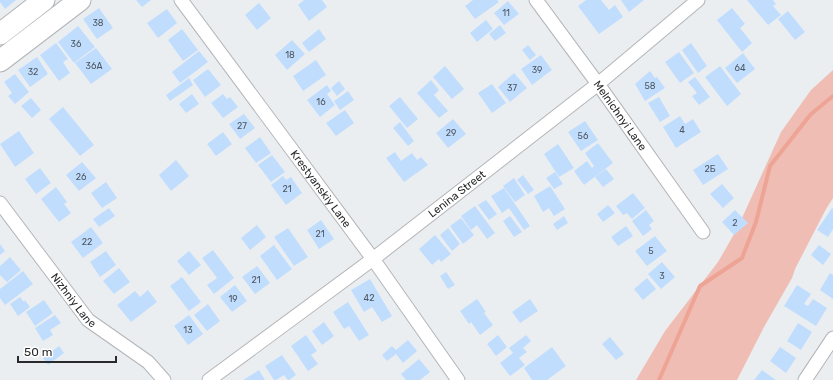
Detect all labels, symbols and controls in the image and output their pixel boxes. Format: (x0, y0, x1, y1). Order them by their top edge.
house number: 11 (502, 8, 510, 18)
house number: 38 (92, 18, 104, 28)
house number: 36 (71, 39, 82, 49)
house number: 18 (285, 50, 295, 60)
house number: 36А (86, 61, 102, 71)
house number: 64 (734, 63, 746, 73)
house number: 39 (532, 65, 542, 75)
house number: 32 (28, 67, 38, 77)
street label: Melnichnyi Lane (591, 78, 650, 153)
house number: 58 (644, 81, 656, 91)
house number: 37 (507, 83, 517, 93)
house number: 16 (316, 97, 326, 107)
house number: 27 (237, 121, 247, 131)
house number: 4 (679, 125, 685, 135)
house number: 29 (446, 128, 456, 138)
house number: 56 (578, 131, 589, 141)
street label: Krestyanskiy Lane (288, 148, 354, 230)
house number: 2Б (704, 164, 716, 174)
street label: Lenina Street (426, 167, 489, 220)
house number: 26 (76, 172, 87, 182)
house number: 21 (282, 184, 292, 194)
house number: 2 (732, 218, 738, 228)
house number: 21 (315, 229, 325, 239)
house number: 22 (82, 237, 92, 247)
house number: 5 (648, 246, 654, 256)
street label: Nizhniy Lane (48, 270, 99, 330)
house number: 3 (659, 271, 665, 281)
house number: 21 (251, 275, 261, 285)
house number: 42 (364, 293, 374, 303)
house number: 19 (228, 294, 238, 304)
house number: 13 (183, 325, 193, 335)
scale bar (18, 338, 116, 364)
text: 50 m (24, 345, 52, 359)

